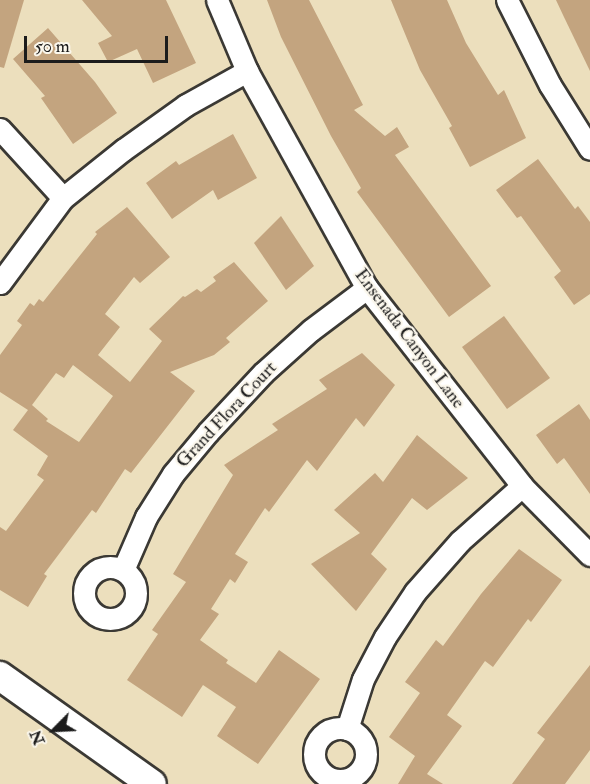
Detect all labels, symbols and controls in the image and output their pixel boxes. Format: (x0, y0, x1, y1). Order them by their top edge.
scale bar (27, 24, 171, 62)
text: 50 m (35, 35, 70, 58)
street label: Ensenada Canyon Lane (350, 265, 468, 413)
street label: Grand Flora Court (172, 357, 282, 473)
north arrow (24, 700, 84, 760)
text: N (26, 727, 50, 748)

